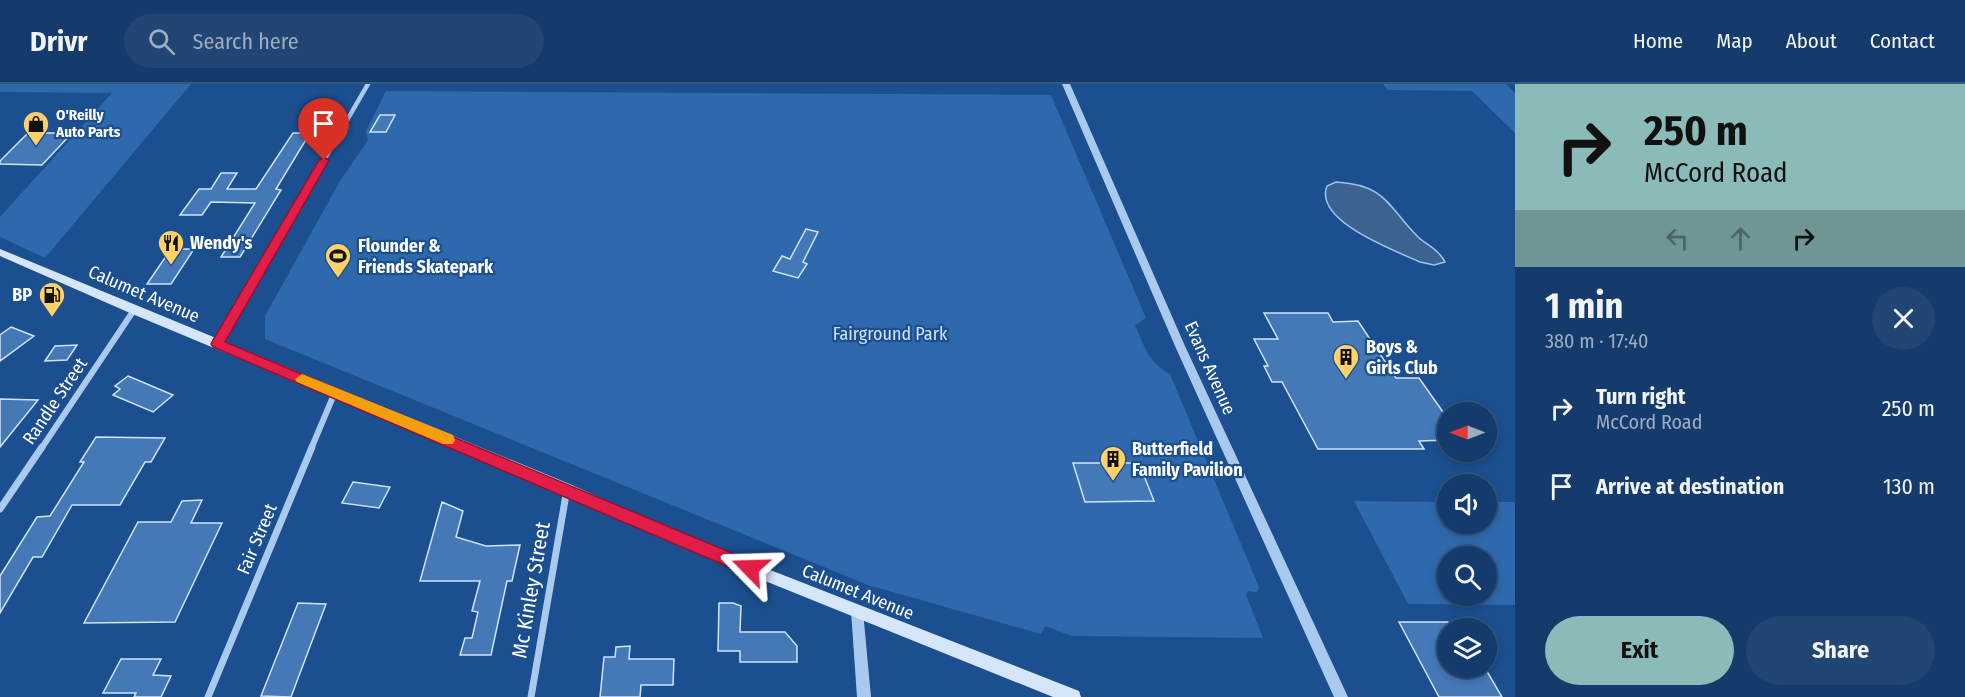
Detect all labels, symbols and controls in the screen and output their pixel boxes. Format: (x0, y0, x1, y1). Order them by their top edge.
search box (124, 14, 544, 68)
text: Drivr (30, 25, 88, 58)
icon: search (145, 25, 178, 58)
text: Search here (193, 28, 299, 55)
text: Home (1633, 28, 1683, 54)
text: Map (1716, 28, 1753, 54)
text: About (1786, 28, 1837, 54)
text: Contact (1870, 28, 1935, 54)
pin (298, 98, 349, 160)
place label: O'Reilly Auto Parts (55, 106, 121, 141)
text: 250 m (1644, 106, 1748, 156)
icon: arrive (307, 107, 340, 140)
icon: right (1545, 108, 1623, 186)
shop icon: O'Reilly Auto Parts (21, 109, 51, 147)
text: McCord Road (1644, 157, 1788, 189)
icon: left (1661, 222, 1694, 255)
icon: ahead (1724, 222, 1757, 255)
icon: right (1787, 222, 1820, 255)
restaurant icon: Wendy's (156, 228, 186, 266)
place label: Wendy's (190, 232, 253, 254)
place label: Flounder & Friends Skatepark (358, 235, 494, 278)
sports icon: Flounder & Friends Skatepark (323, 241, 353, 279)
street label: Calumet Avenue (85, 261, 203, 327)
fuel station icon: BP (37, 280, 67, 318)
place label: BP (12, 284, 32, 306)
text: 1 min (1545, 284, 1623, 328)
button: close (1872, 287, 1935, 350)
street label: Evans Avenue (1180, 318, 1240, 418)
park label: Fairground Park (833, 323, 948, 345)
text: 380 m · 17:40 (1545, 329, 1648, 353)
place label: Boys & Girls Club (1366, 336, 1438, 379)
building icon: Boys & Girls Club (1331, 342, 1361, 380)
street label: Randle Street (18, 353, 92, 448)
text: Turn right (1596, 383, 1685, 410)
icon: right (1545, 392, 1578, 425)
text: 250 m (1882, 395, 1935, 422)
north arrow (1437, 402, 1497, 462)
map controls (1437, 402, 1497, 678)
text: McCord Road (1596, 410, 1702, 434)
place label: Butterfield Family Pavilion (1132, 438, 1243, 481)
building icon: Butterfield Family Pavilion (1098, 444, 1128, 482)
icon: arrive (1545, 470, 1578, 503)
text: Arrive at destination (1596, 473, 1784, 500)
text: 130 m (1883, 473, 1935, 500)
button: sound (1437, 474, 1497, 534)
street label: Fair Street (232, 500, 282, 578)
street label: Mc Kinley Street (506, 520, 556, 660)
position arrow (718, 536, 782, 600)
button: search (1437, 546, 1497, 606)
street label: Calumet Avenue (799, 560, 917, 624)
button: Exit (1545, 616, 1734, 685)
button: Share (1746, 616, 1935, 685)
button: layers (1437, 618, 1497, 678)

